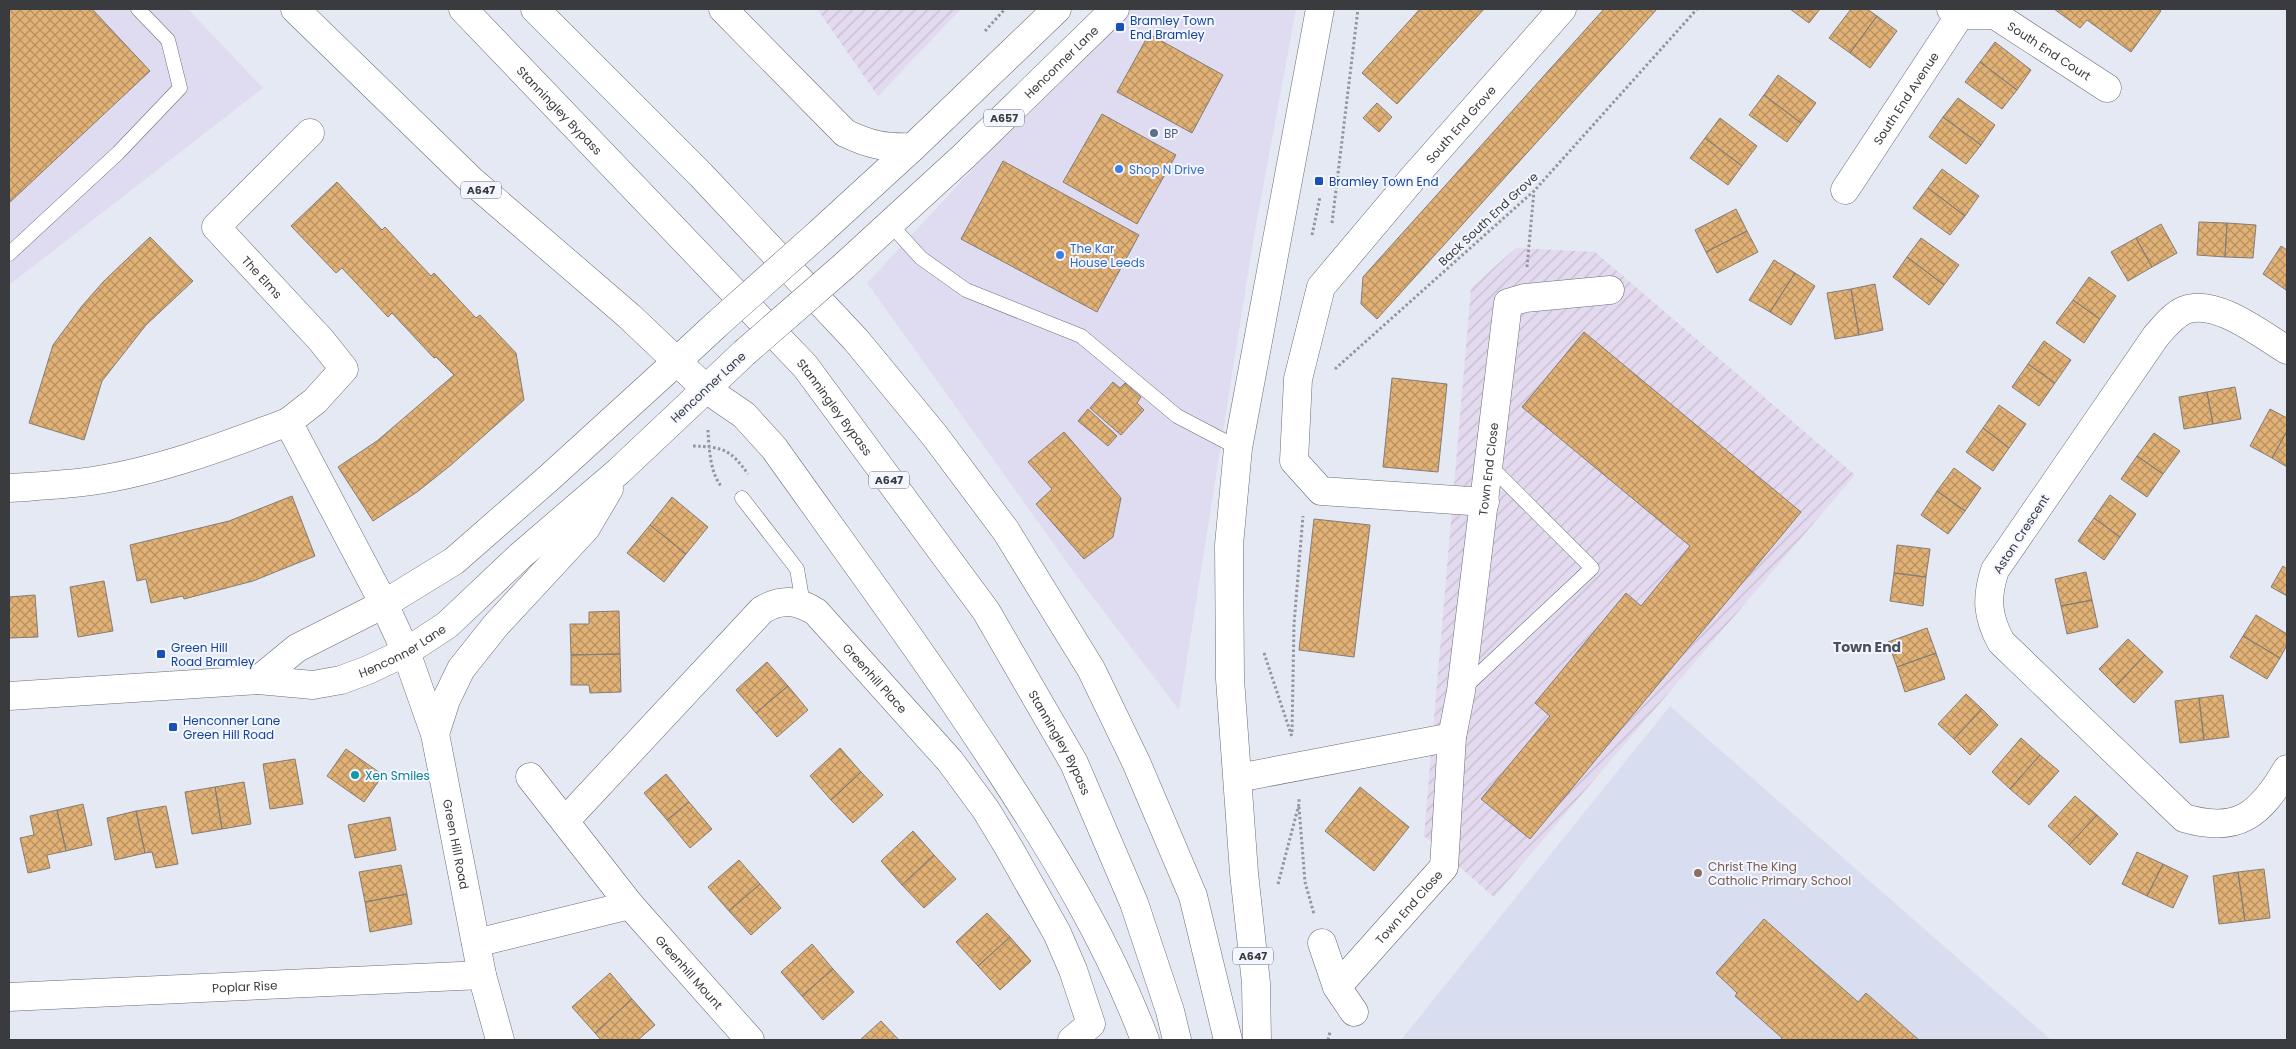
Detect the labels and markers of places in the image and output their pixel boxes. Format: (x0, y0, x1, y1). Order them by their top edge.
place label: Bramley Town End Bramley (1130, 12, 1214, 43)
marker: Bramley Town End Bramley (1114, 21, 1126, 33)
place label: BP (1164, 125, 1178, 142)
marker: BP (1148, 127, 1160, 139)
place label: Shop N Drive (1129, 161, 1204, 178)
marker: Shop N Drive (1113, 163, 1125, 175)
place label: Bramley Town End (1329, 173, 1439, 190)
marker: Bramley Town End (1313, 175, 1325, 187)
place label: The Kar House Leeds (1070, 240, 1145, 271)
marker: The Kar House Leeds (1054, 249, 1066, 261)
place label: Green Hill Road Bramley (171, 639, 255, 670)
marker: Green Hill Road Bramley (155, 648, 167, 660)
place label: Henconner Lane Green Hill Road (183, 712, 280, 743)
marker: Henconner Lane Green Hill Road (167, 721, 179, 733)
place label: Xen Smiles (365, 767, 430, 784)
marker: Xen Smiles (349, 769, 361, 781)
place label: Christ The King Catholic Primary School (1708, 858, 1851, 889)
marker: Christ The King Catholic Primary School (1692, 867, 1704, 879)

